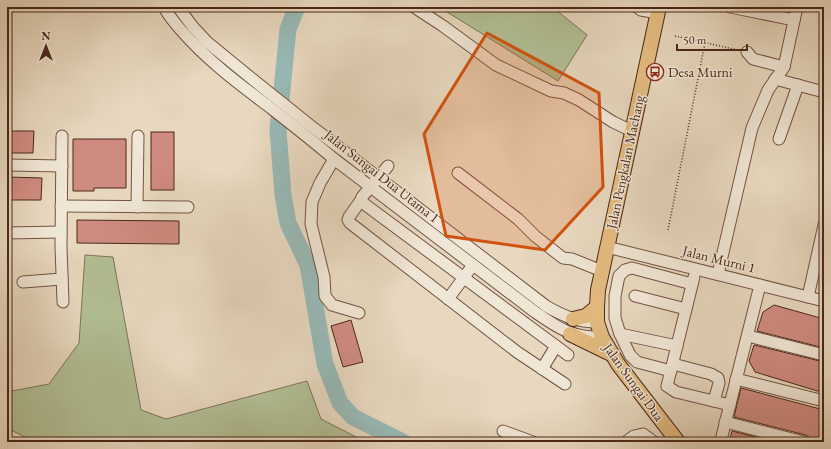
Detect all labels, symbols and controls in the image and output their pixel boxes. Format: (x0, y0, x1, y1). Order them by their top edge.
north arrow (26, 26, 66, 66)
scale bar (677, 26, 747, 52)
text: N (42, 29, 51, 43)
text: 50 m (683, 32, 707, 48)
bus stop icon: Desa Murni (645, 62, 665, 82)
place label: Desa Murni (668, 63, 733, 81)
street label: Jalan Pengkalan Machang (602, 92, 648, 232)
street label: Jalan Sungai Dua Utama 1 (320, 125, 443, 227)
street label: Jalan Murni 1 (680, 241, 757, 277)
street label: Jalan Sungai Dua (599, 339, 669, 425)

